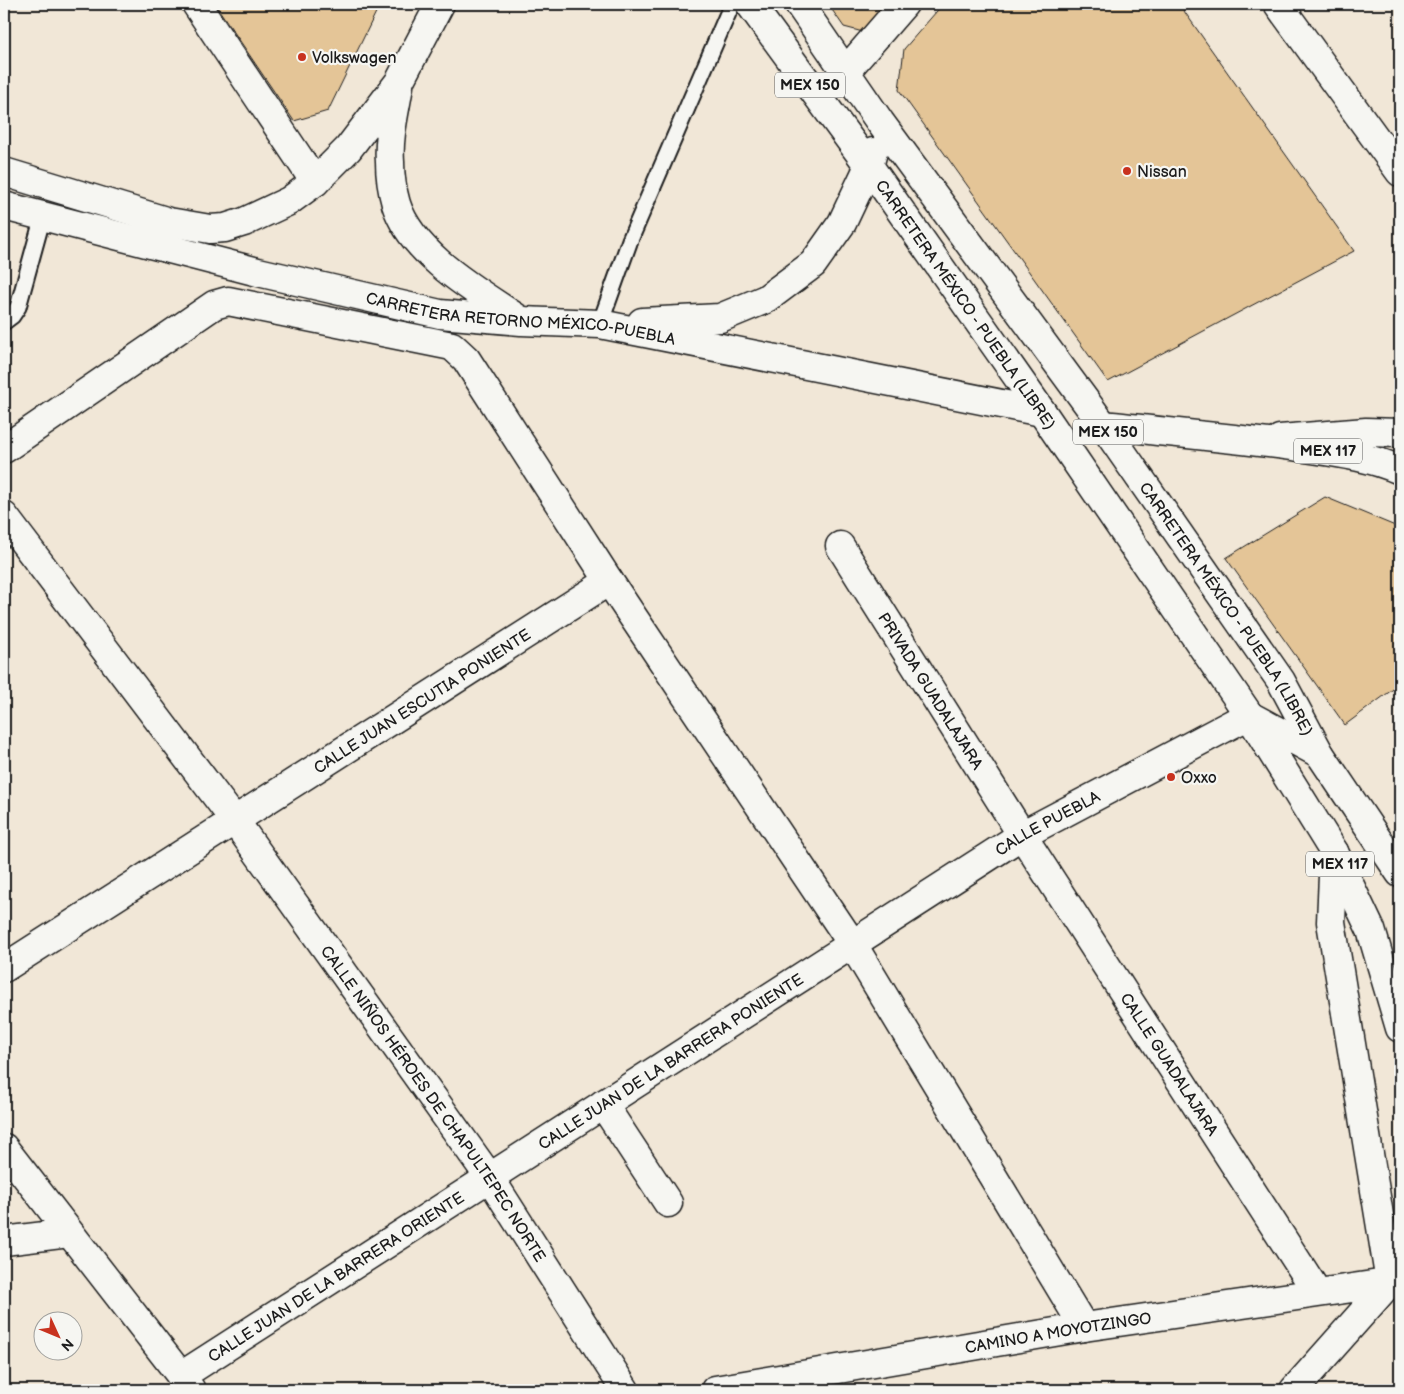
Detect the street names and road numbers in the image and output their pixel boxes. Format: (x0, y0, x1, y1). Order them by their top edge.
road number: MEX 150 (775, 72, 845, 98)
street label: CARRETERA MÉXICO - PUEBLA (LIBRE) (871, 177, 1059, 434)
street label: CARRETERA RETORNO MÉXICO-PUEBLA (364, 289, 677, 350)
road number: MEX 150 (1073, 420, 1143, 444)
road number: MEX 117 (1294, 438, 1362, 464)
street label: CARRETERA MÉXICO - PUEBLA (LIBRE) (1135, 479, 1316, 739)
street label: PRIVADA GUADALAJARA (873, 610, 986, 774)
street label: CALLE JUAN ESCUTIA PONIENTE (311, 626, 535, 778)
street label: CALLE PUEBLA (992, 787, 1104, 861)
road number: MEX 117 (1306, 852, 1374, 876)
street label: CALLE NIÑOS HÉROES DE CHAPULTEPEC NORTE (316, 942, 549, 1266)
street label: CALLE JUAN DE LA BARRERA PONIENTE (535, 970, 807, 1155)
street label: CALLE GUADALAJARA (1115, 990, 1222, 1140)
street label: CALLE JUAN DE LA BARRERA ORIENTE (205, 1188, 468, 1367)
street label: CAMINO A MOYOTZINGO (964, 1309, 1153, 1358)

